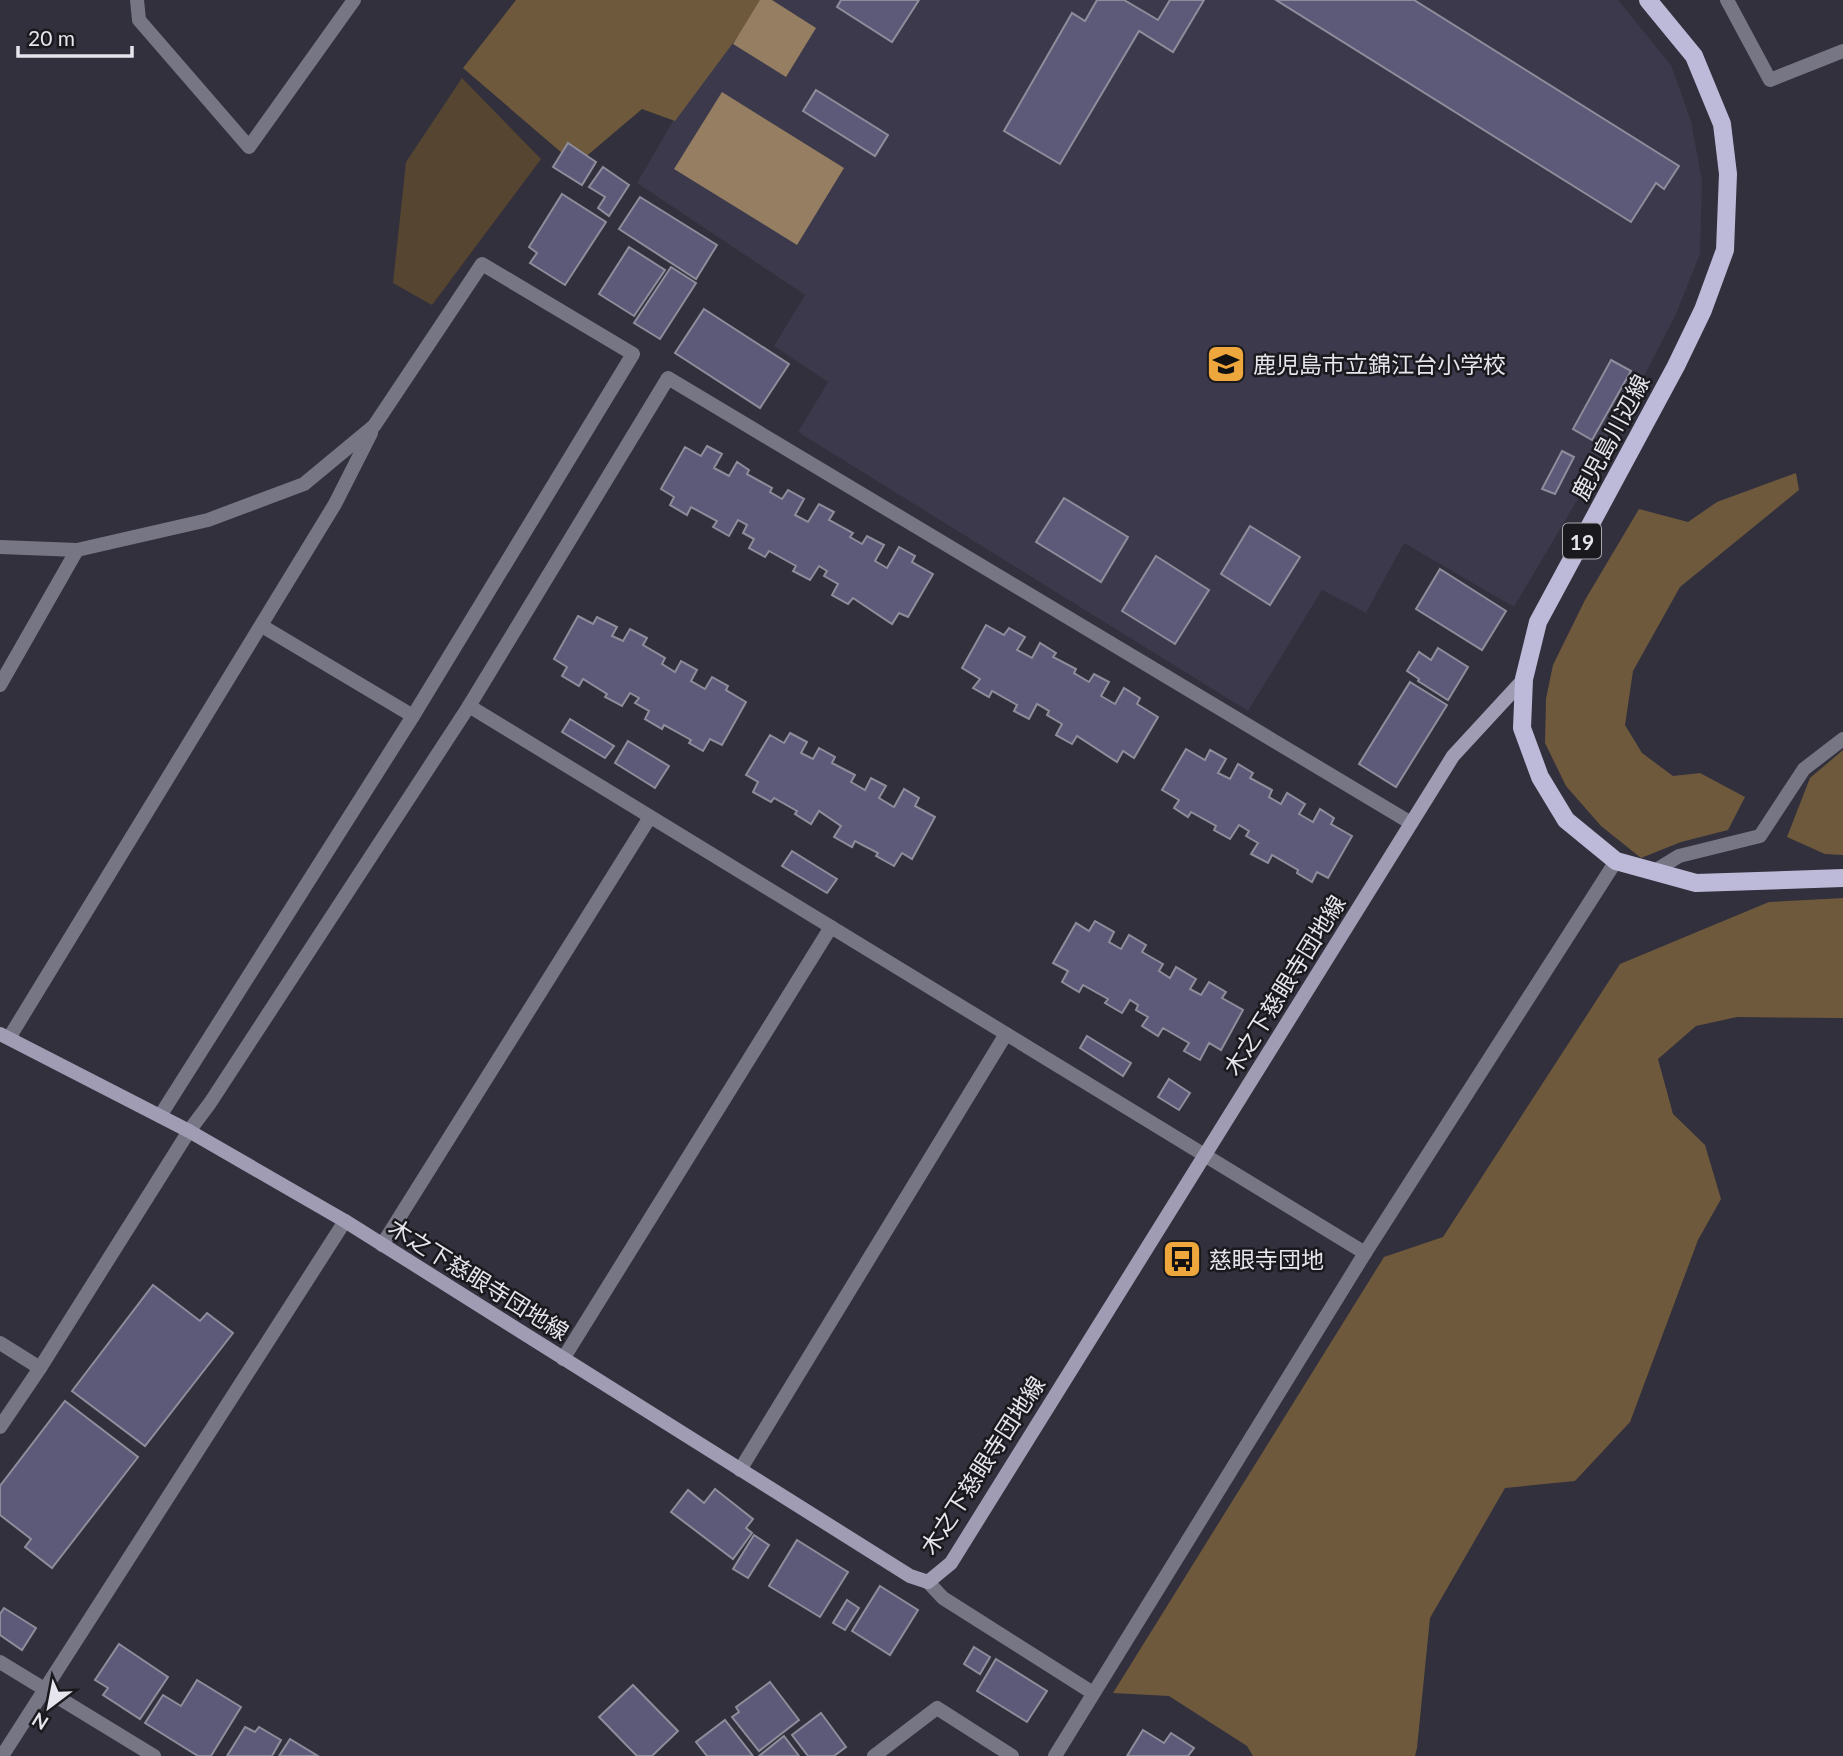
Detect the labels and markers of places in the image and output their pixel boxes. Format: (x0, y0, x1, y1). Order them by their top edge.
school or university icon: 鹿児島市立錦江台小学校 (1205, 343, 1247, 385)
place label: 鹿児島市立錦江台小学校 (1253, 350, 1506, 378)
bus stop icon: 慈眼寺団地 (1161, 1238, 1203, 1280)
place label: 慈眼寺団地 (1209, 1245, 1324, 1273)

